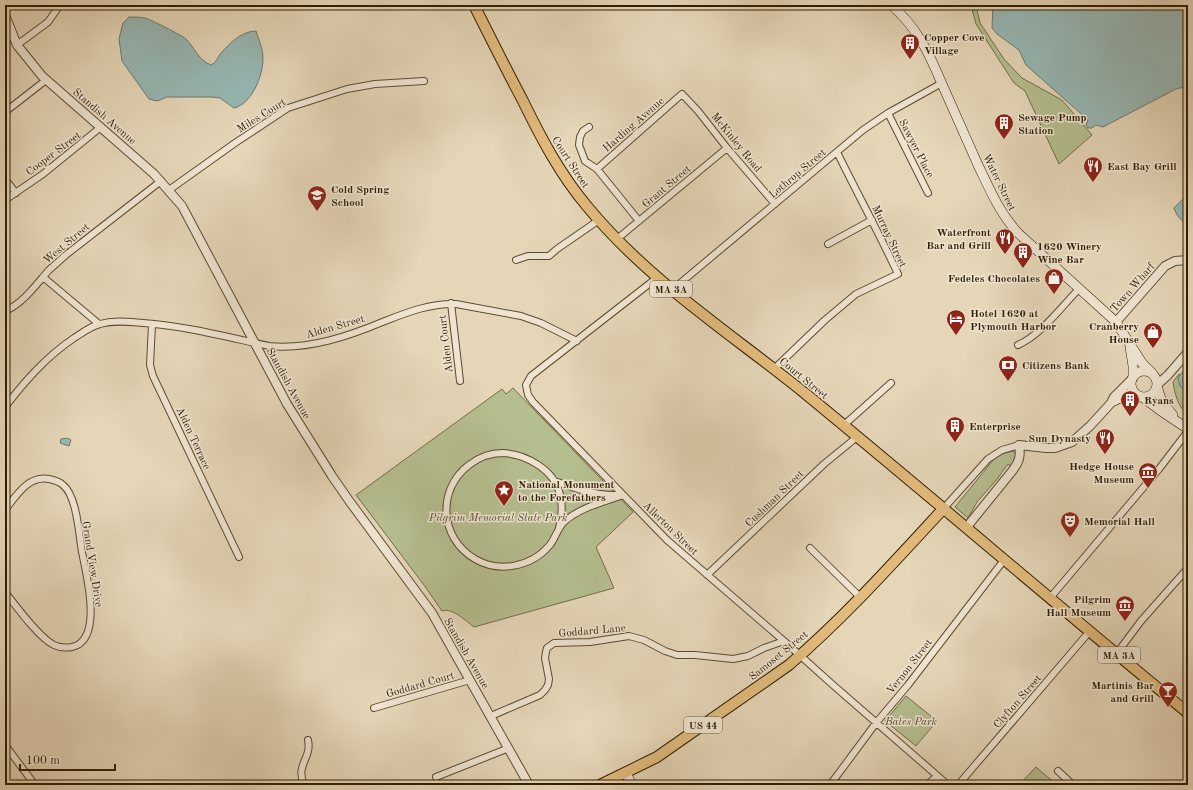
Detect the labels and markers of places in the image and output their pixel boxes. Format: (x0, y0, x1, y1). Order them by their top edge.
building icon: Copper Cove Village (899, 32, 921, 60)
place label: Copper Cove Village (924, 33, 984, 57)
building icon: Sewage Pump Station (993, 112, 1015, 140)
place label: Sewage Pump Station (1018, 113, 1087, 137)
restaurant icon: East Bay Grill (1082, 155, 1104, 183)
place label: East Bay Grill (1107, 162, 1177, 173)
school or university icon: Cold Spring School (306, 184, 328, 212)
place label: Cold Spring School (331, 185, 389, 209)
restaurant icon: Waterfront Bar and Grill (994, 227, 1016, 255)
place label: Waterfront Bar and Grill (926, 228, 992, 252)
building icon: 1620 Winery Wine Bar (1012, 241, 1034, 269)
place label: 1620 Winery Wine Bar (1037, 242, 1102, 266)
shop icon: Fedeles Chocolates (1043, 267, 1065, 295)
place label: Fedeles Chocolates (948, 274, 1040, 285)
hotel icon: Hotel 1620 at Plymouth Harbor (945, 308, 967, 336)
place label: Hotel 1620 at Plymouth Harbor (970, 309, 1056, 333)
shop icon: Cranberry House (1142, 321, 1164, 349)
place label: Cranberry House (1089, 322, 1139, 346)
bank icon: Citizens Bank (997, 354, 1019, 382)
place label: Citizens Bank (1022, 361, 1090, 372)
building icon: Ryans (1119, 389, 1141, 417)
place label: Ryans (1144, 396, 1174, 407)
building icon: Enterprise (944, 415, 966, 443)
place label: Enterprise (969, 422, 1021, 433)
restaurant icon: Sun Dynasty (1094, 427, 1116, 455)
place label: Sun Dynasty (1028, 434, 1091, 445)
museum icon: Hedge House Museum (1137, 461, 1159, 489)
place label: Hedge House Museum (1069, 462, 1134, 486)
place icon: National Monument to the Forefathers (493, 479, 515, 507)
place label: National Monument to the Forefathers (518, 480, 615, 504)
theatre icon: Memorial Hall (1059, 510, 1081, 538)
place label: Memorial Hall (1084, 517, 1155, 528)
museum icon: Pilgrim Hall Museum (1114, 594, 1136, 622)
place label: Pilgrim Hall Museum (1046, 595, 1111, 619)
bar icon: Martinis Bar and Grill (1157, 680, 1179, 708)
place label: Martinis Bar and Grill (1091, 681, 1155, 705)

